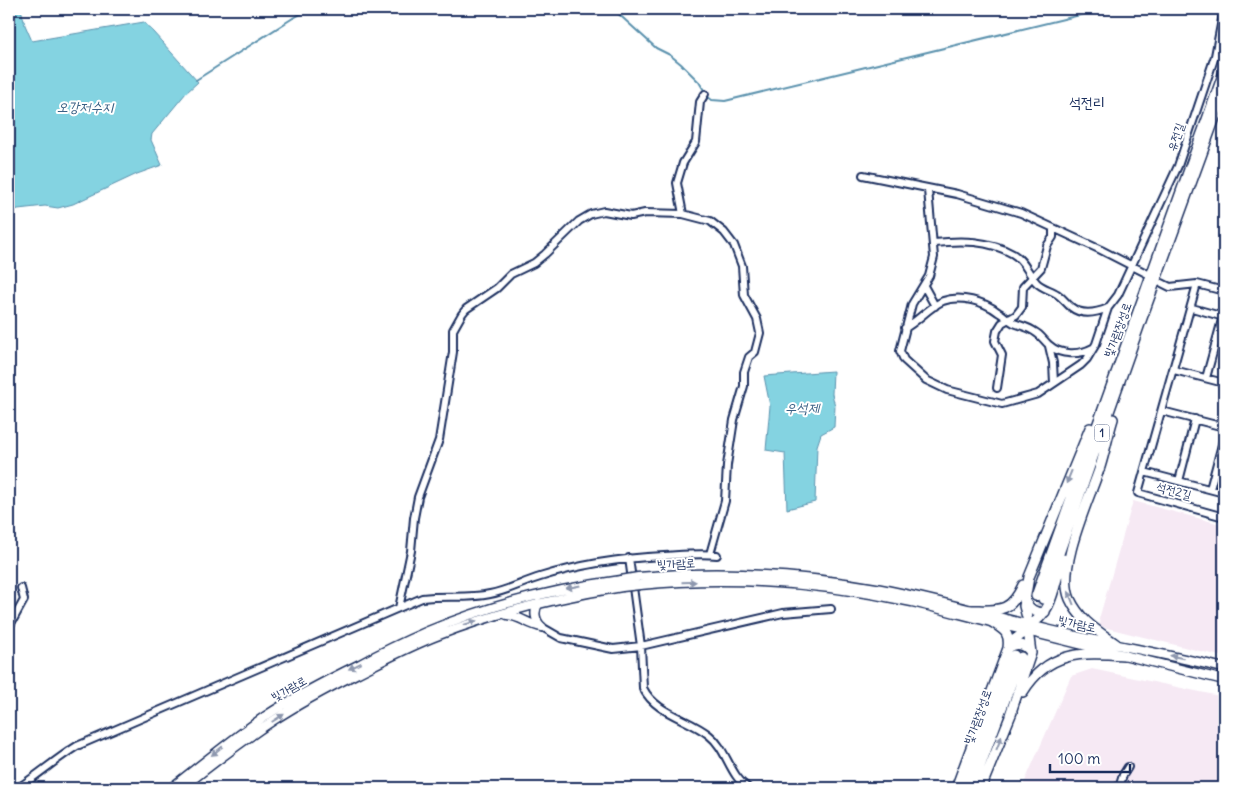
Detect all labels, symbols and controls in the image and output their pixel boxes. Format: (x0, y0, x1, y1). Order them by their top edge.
district label: 석전리 (1069, 93, 1105, 112)
water label: 오강저수지 (57, 98, 115, 116)
street label: 유전길 (1164, 120, 1187, 153)
street label: 빛가람장성로 (1101, 300, 1134, 360)
water label: 우석제 (785, 399, 821, 417)
road number: 1 (1094, 424, 1110, 442)
one-way arrow (1065, 470, 1073, 485)
street label: 석전2길 (1155, 479, 1194, 502)
street label: 빛가람로 (656, 555, 696, 572)
one-way arrow (681, 577, 697, 585)
one-way arrow (565, 583, 580, 591)
one-way arrow (1067, 590, 1075, 605)
street label: 빛가람로 (1057, 612, 1098, 635)
one-way arrow (463, 619, 478, 627)
one-way arrow (1169, 653, 1184, 661)
one-way arrow (348, 662, 362, 670)
street label: 빛가람로 (268, 672, 309, 705)
street label: 빛가람장성로 (961, 687, 994, 747)
one-way arrow (271, 713, 284, 722)
one-way arrow (995, 735, 1003, 750)
scale bar (1050, 742, 1130, 774)
one-way arrow (211, 746, 224, 757)
text: 100 m (1058, 749, 1100, 768)

